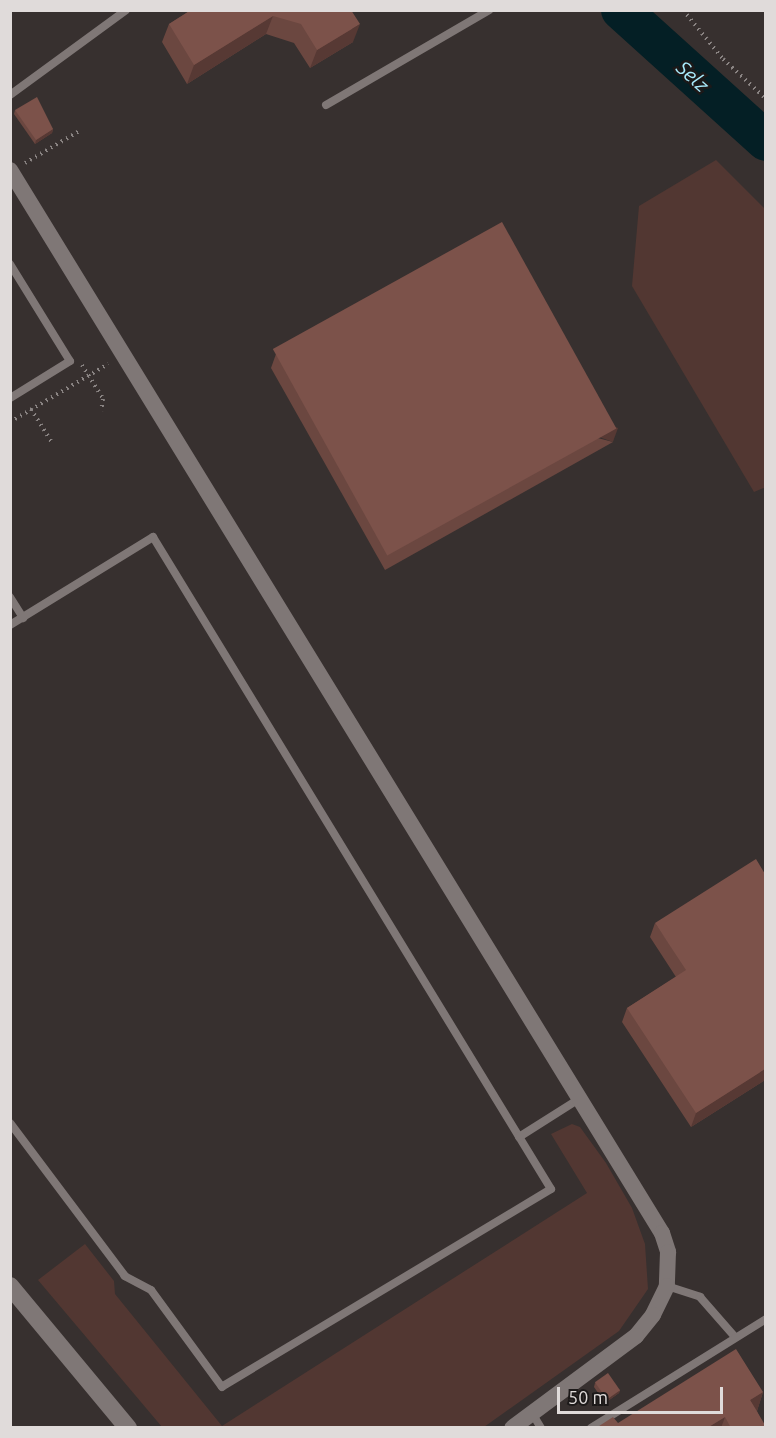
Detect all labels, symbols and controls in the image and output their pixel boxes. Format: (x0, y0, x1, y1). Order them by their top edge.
water label: Selz (672, 55, 714, 97)
scale bar (560, 1375, 726, 1413)
text: 50 m (568, 1387, 608, 1407)

